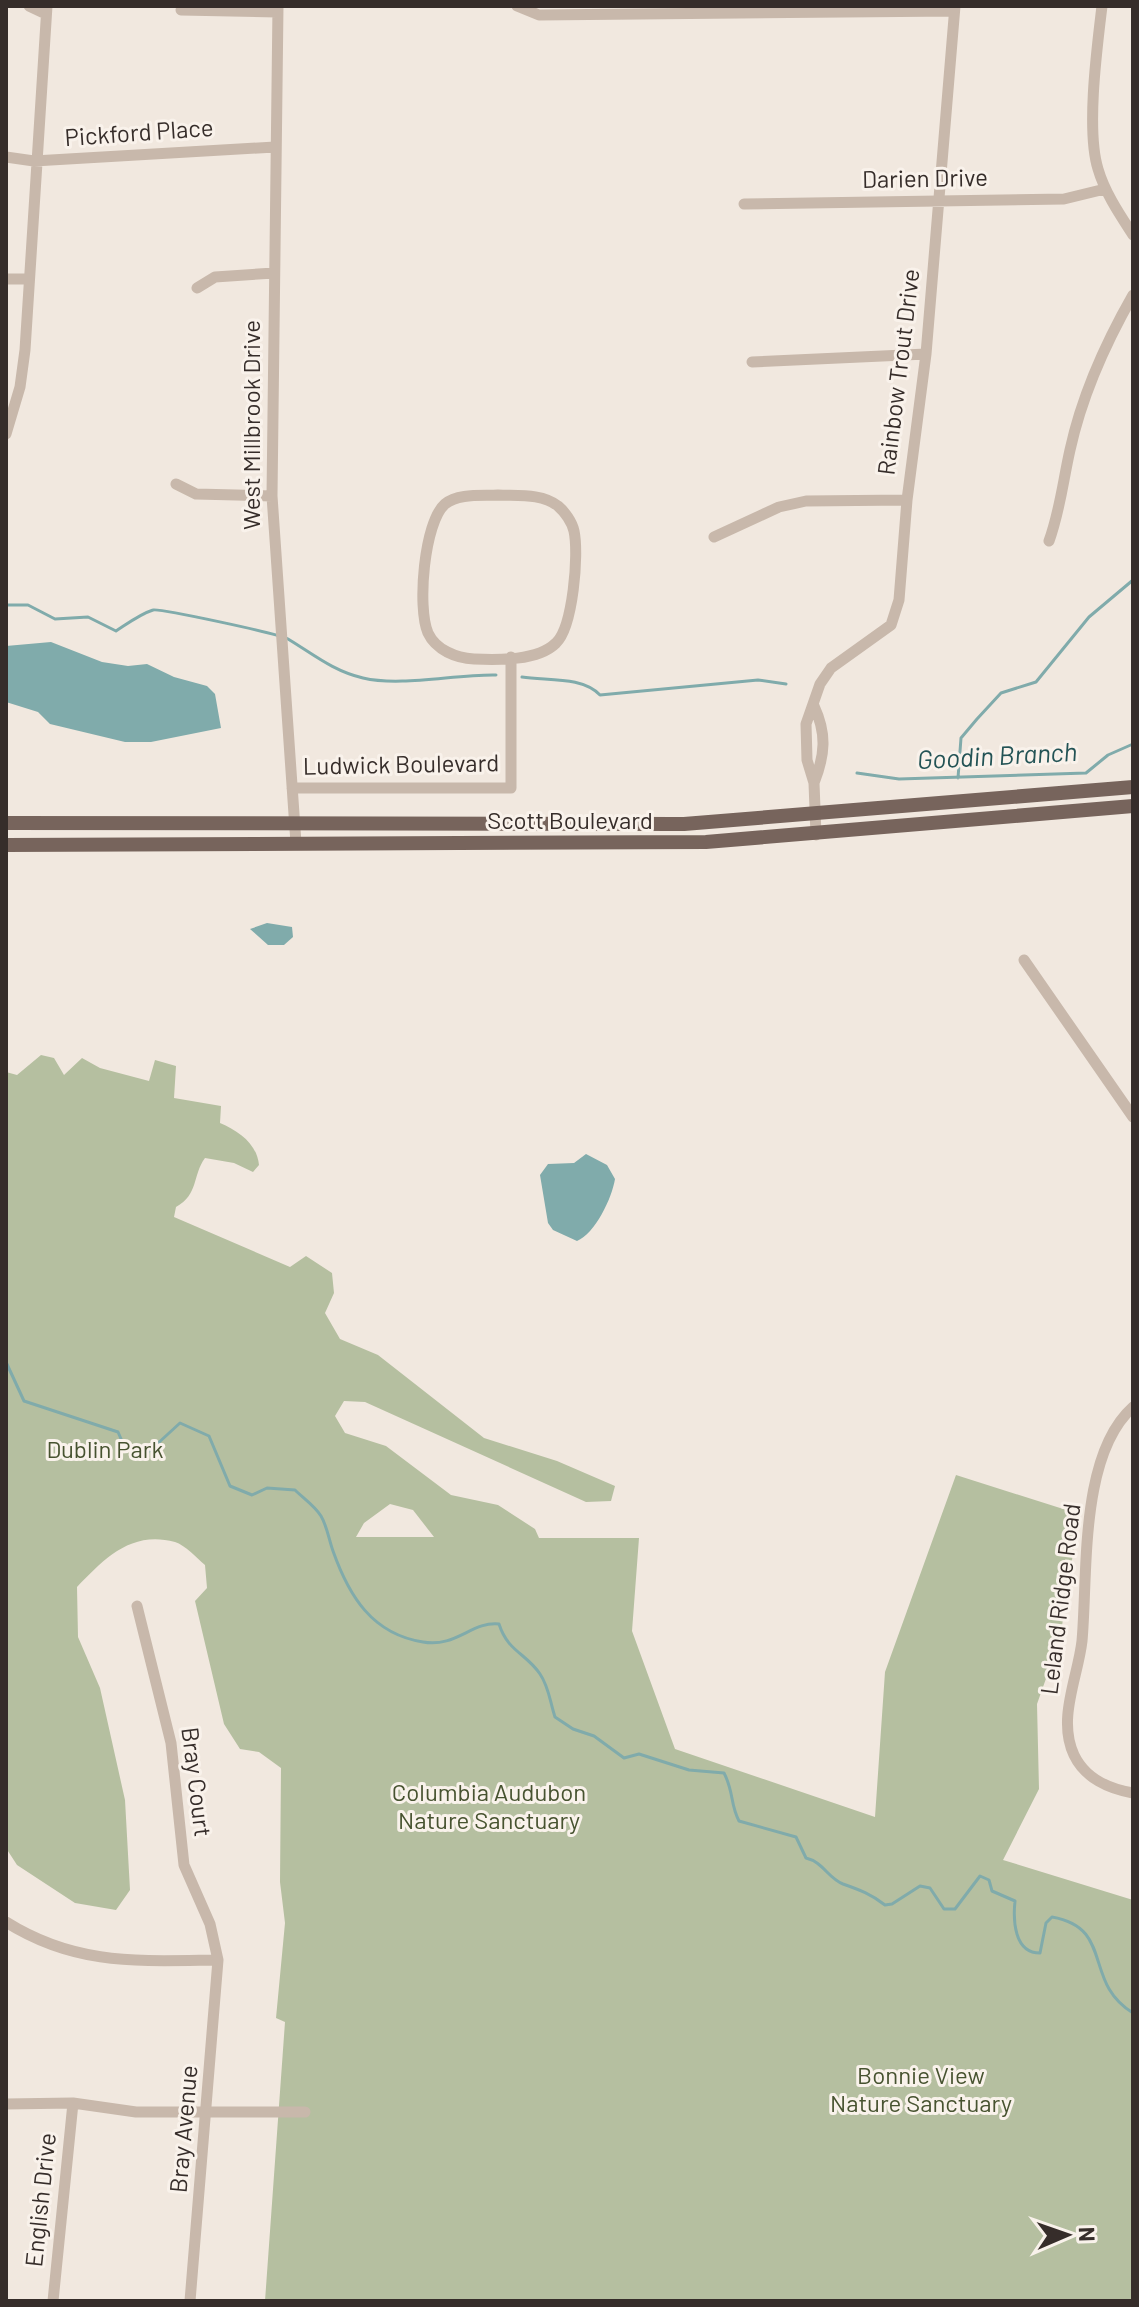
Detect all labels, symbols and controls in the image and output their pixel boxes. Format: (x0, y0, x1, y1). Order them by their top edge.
street label: Pickford Place (64, 112, 214, 151)
street label: Darien Drive (862, 162, 988, 193)
street label: Rainbow Trout Drive (870, 267, 925, 477)
street label: West Millbrook Drive (236, 320, 265, 530)
water label: Goodin Branch (916, 735, 1078, 774)
street label: Ludwick Boulevard (303, 747, 499, 780)
street label: Scott Boulevard (487, 805, 653, 834)
park label: Dublin Park (47, 1434, 164, 1463)
street label: Leland Ridge Road (1033, 1502, 1086, 1696)
street label: Bray Court (176, 1725, 219, 1838)
park label: Columbia Audubon Nature Sanctuary (392, 1777, 586, 1834)
park label: Bonnie View Nature Sanctuary (830, 2060, 1012, 2117)
street label: Bray Avenue (162, 2064, 203, 2194)
street label: English Drive (18, 2131, 61, 2268)
north arrow (1027, 2195, 1107, 2275)
text: N (1075, 2226, 1101, 2242)

